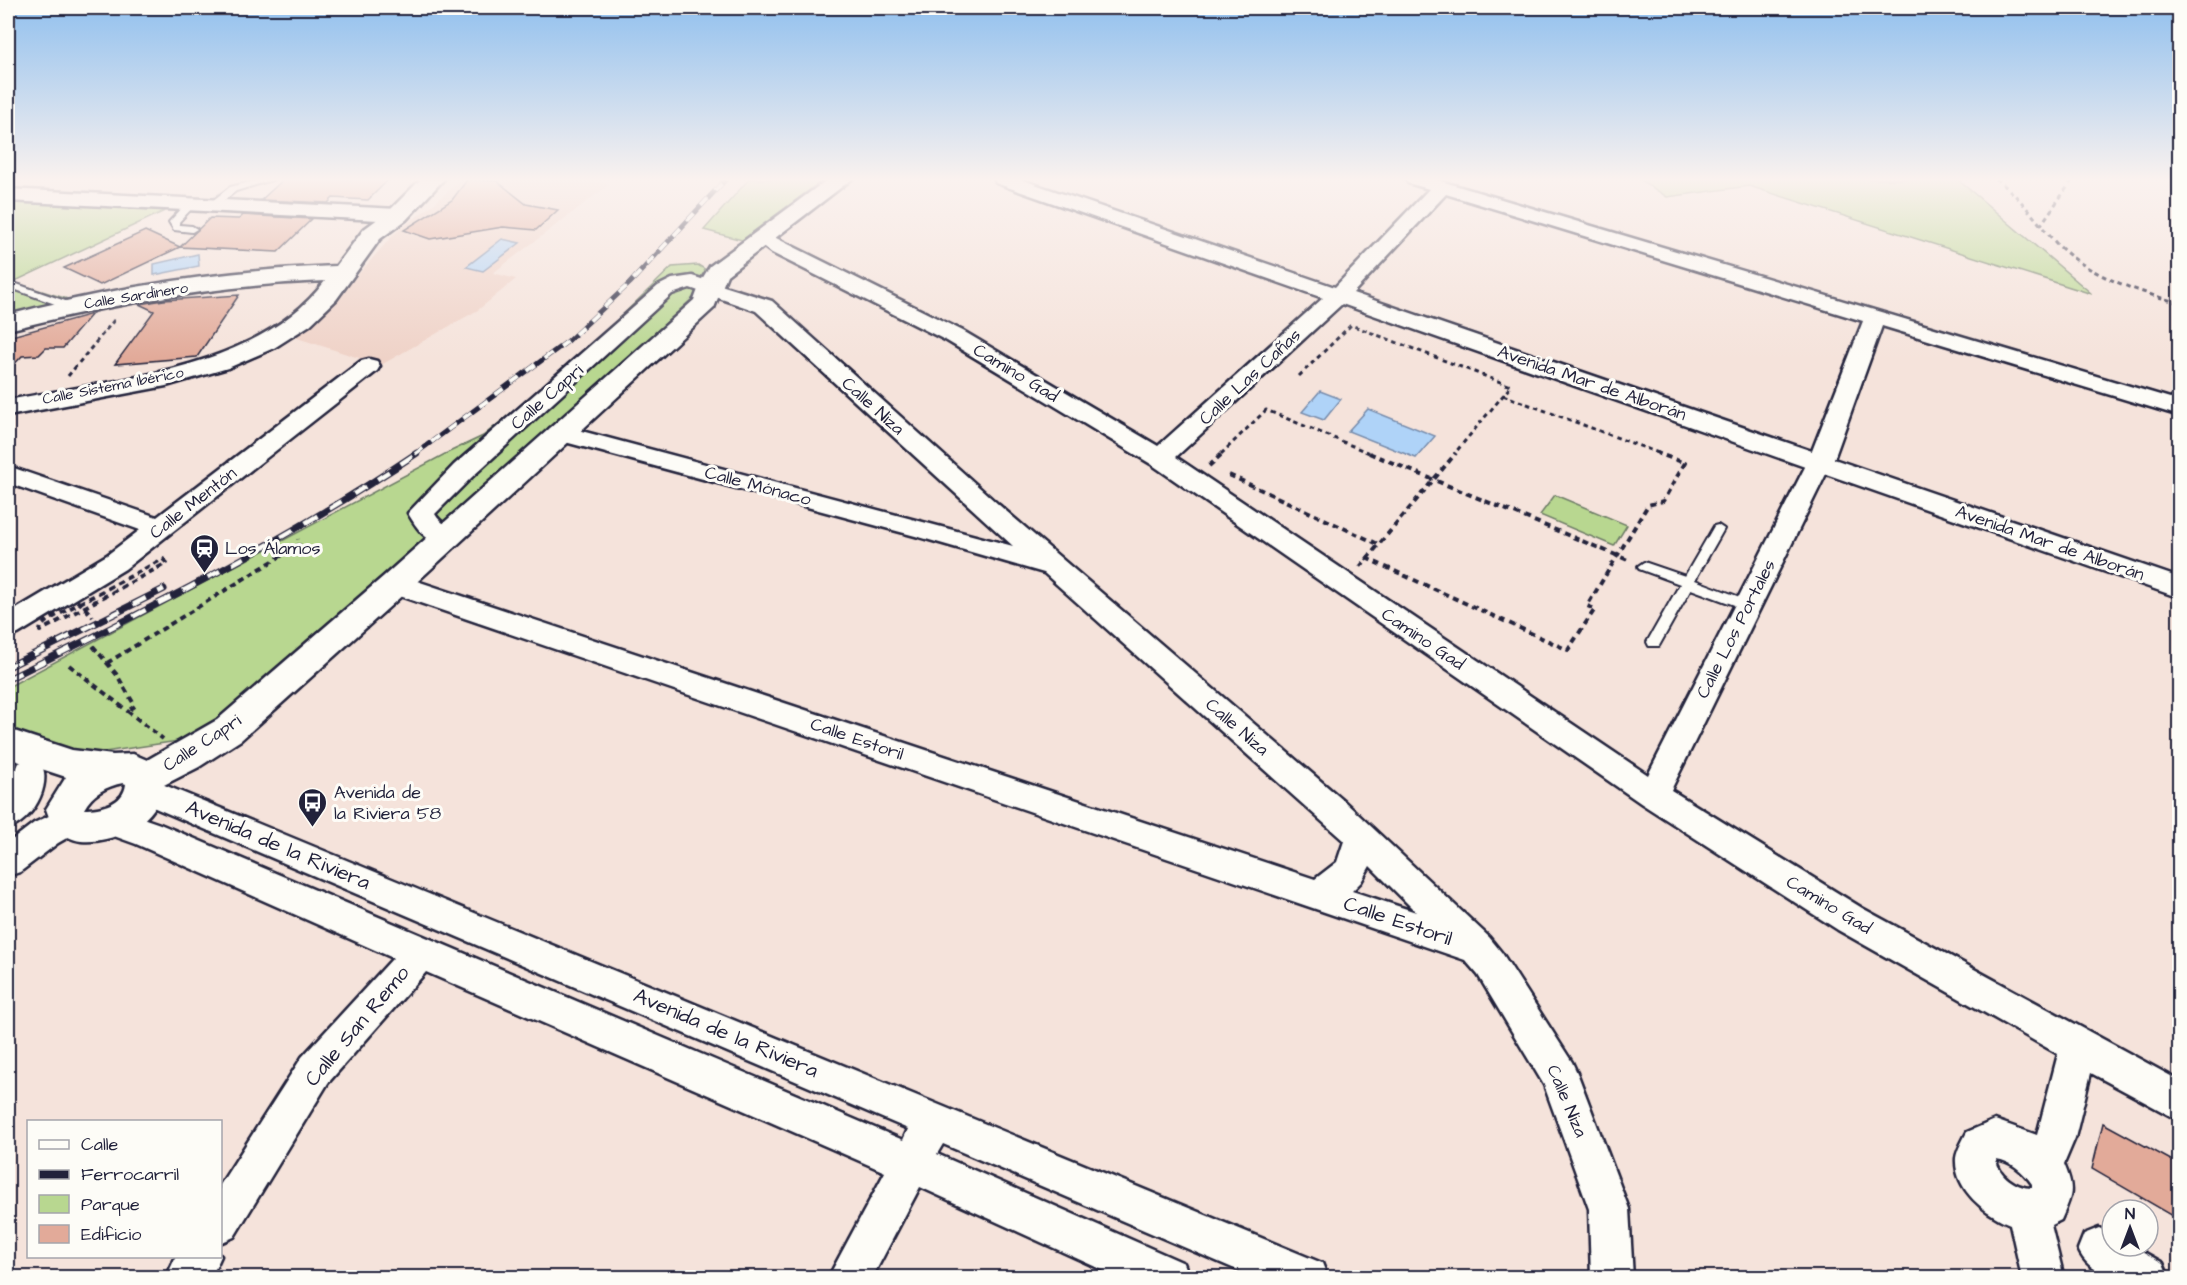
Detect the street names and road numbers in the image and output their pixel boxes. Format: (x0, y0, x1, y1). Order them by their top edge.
street label: Calle Sardinero (83, 277, 190, 315)
street label: Calle Las Cañas (1193, 323, 1307, 431)
street label: Camino Gad (968, 338, 1064, 408)
street label: Avenida Mar de Alborán (1494, 339, 1690, 427)
street label: Calle Capri (505, 358, 589, 436)
street label: Calle Sistema Ibérico (41, 362, 186, 410)
street label: Calle Niza (836, 371, 910, 441)
street label: Calle Mónaco (702, 460, 814, 512)
street label: Calle Mentón (144, 461, 242, 545)
street label: Avenida Mar de Alborán (1952, 499, 2148, 587)
street label: Calle Los Portales (1690, 555, 1782, 703)
street label: Camino Gad (1376, 602, 1470, 676)
street label: Calle Niza (1200, 692, 1274, 762)
street label: Calle Capri (158, 708, 246, 778)
street label: Calle Estoril (807, 711, 907, 767)
street label: Avenida de la Riviera (181, 793, 375, 897)
street label: Camino Gad (1781, 870, 1877, 940)
street label: Calle Estoril (1340, 889, 1456, 953)
street label: Calle San Remo (298, 959, 416, 1093)
street label: Avenida de la Riviera (629, 981, 823, 1085)
street label: Calle Niza (1541, 1061, 1593, 1141)

